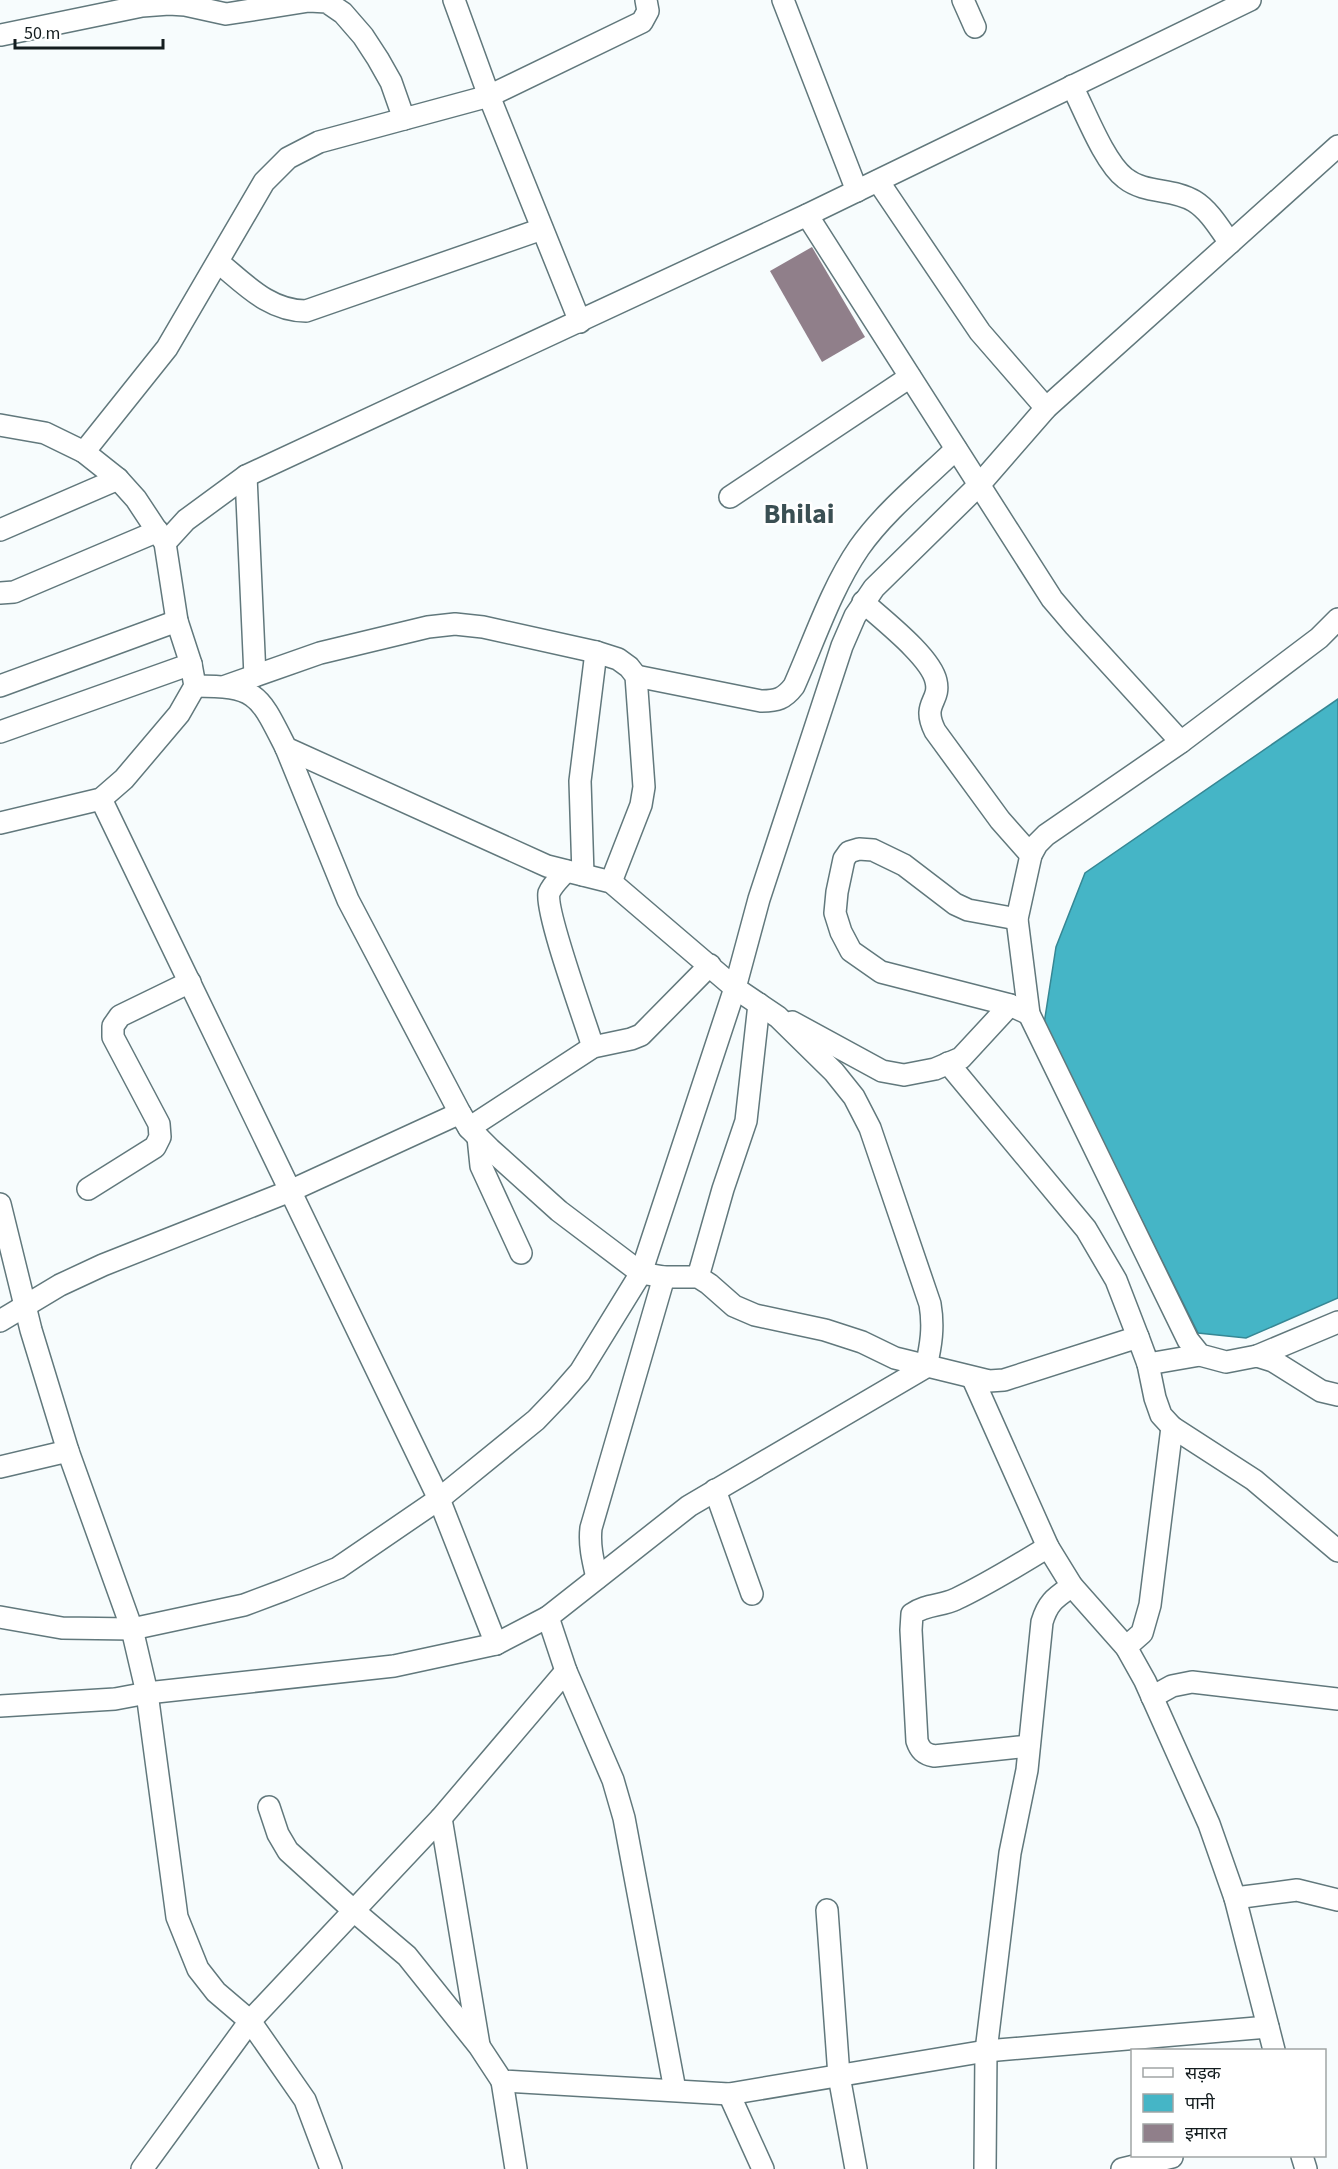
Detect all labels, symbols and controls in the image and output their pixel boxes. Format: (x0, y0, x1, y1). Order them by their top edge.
scale bar (15, 12, 164, 50)
text: 50 m (24, 21, 60, 46)
district label: Bhilai (763, 494, 835, 534)
legend (1131, 2049, 1326, 2157)
text: सड़क (1185, 2061, 1222, 2086)
text: पानी (1185, 2091, 1215, 2116)
text: इमारत (1185, 2121, 1228, 2146)

